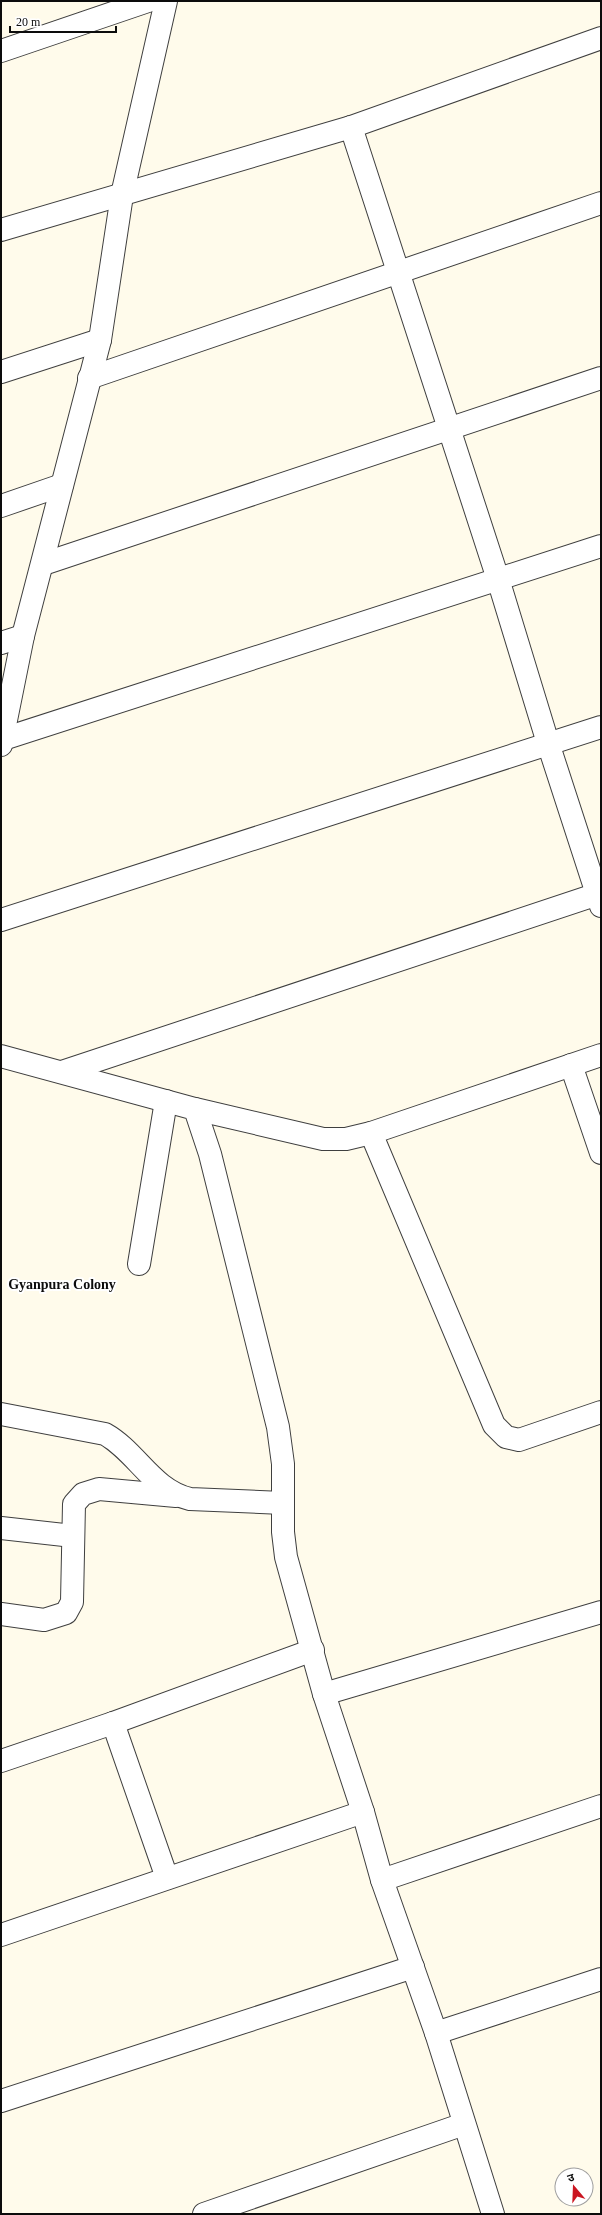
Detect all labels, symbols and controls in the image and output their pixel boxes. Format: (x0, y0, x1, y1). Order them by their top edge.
scale bar (10, 8, 116, 34)
text: 20 m (16, 15, 41, 29)
district label: Gyanpura Colony (8, 1277, 116, 1292)
north arrow (554, 2167, 594, 2207)
text: उ (566, 2171, 576, 2184)

